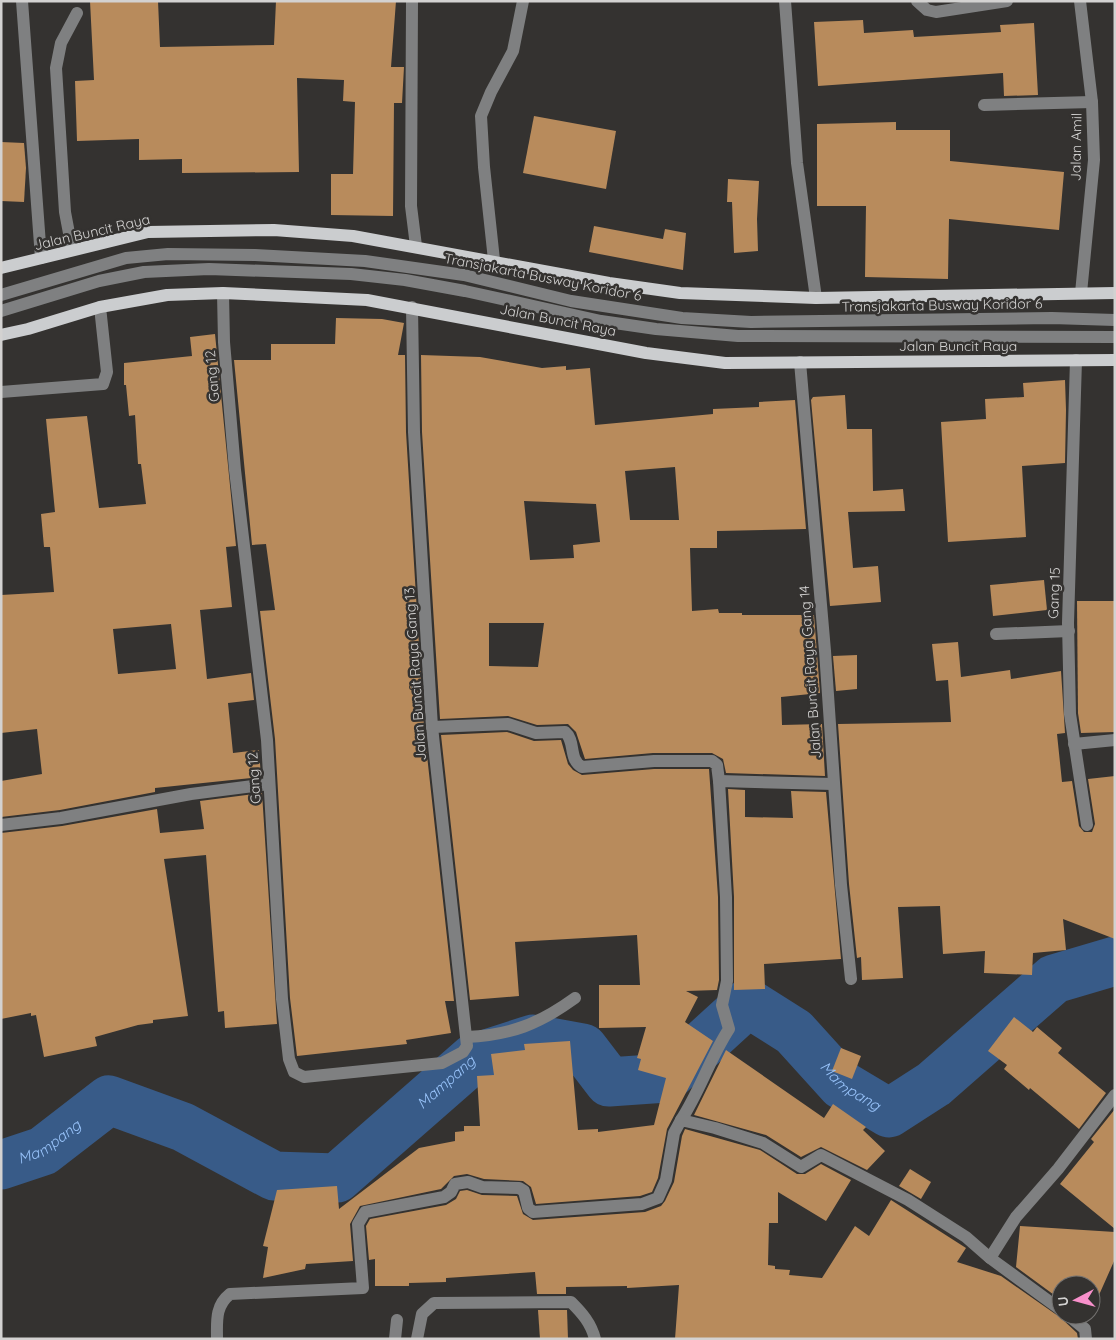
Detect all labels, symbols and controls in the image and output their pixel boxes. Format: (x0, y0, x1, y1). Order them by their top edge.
street label: Jalan Amil (1066, 113, 1086, 181)
street label: Jalan Buncit Raya (32, 210, 152, 254)
street label: Transjakarta Busway Koridor 6 (443, 249, 644, 305)
street label: Transjakarta Busway Koridor 6 (841, 294, 1043, 316)
street label: Jalan Buncit Raya (498, 300, 618, 340)
street label: Jalan Buncit Raya (899, 337, 1017, 355)
street label: Gang 12 (201, 349, 223, 403)
street label: Gang 15 (1044, 567, 1064, 619)
street label: Jalan Buncit Raya Gang 14 (795, 585, 825, 759)
street label: Jalan Buncit Raya Gang 13 (400, 587, 430, 761)
street label: Gang 12 (243, 751, 265, 805)
water label: Mampang (413, 1050, 480, 1113)
water label: Mampang (816, 1057, 885, 1116)
water label: Mampang (15, 1114, 86, 1168)
north arrow (1051, 1275, 1101, 1325)
text: U (1054, 1296, 1073, 1307)

